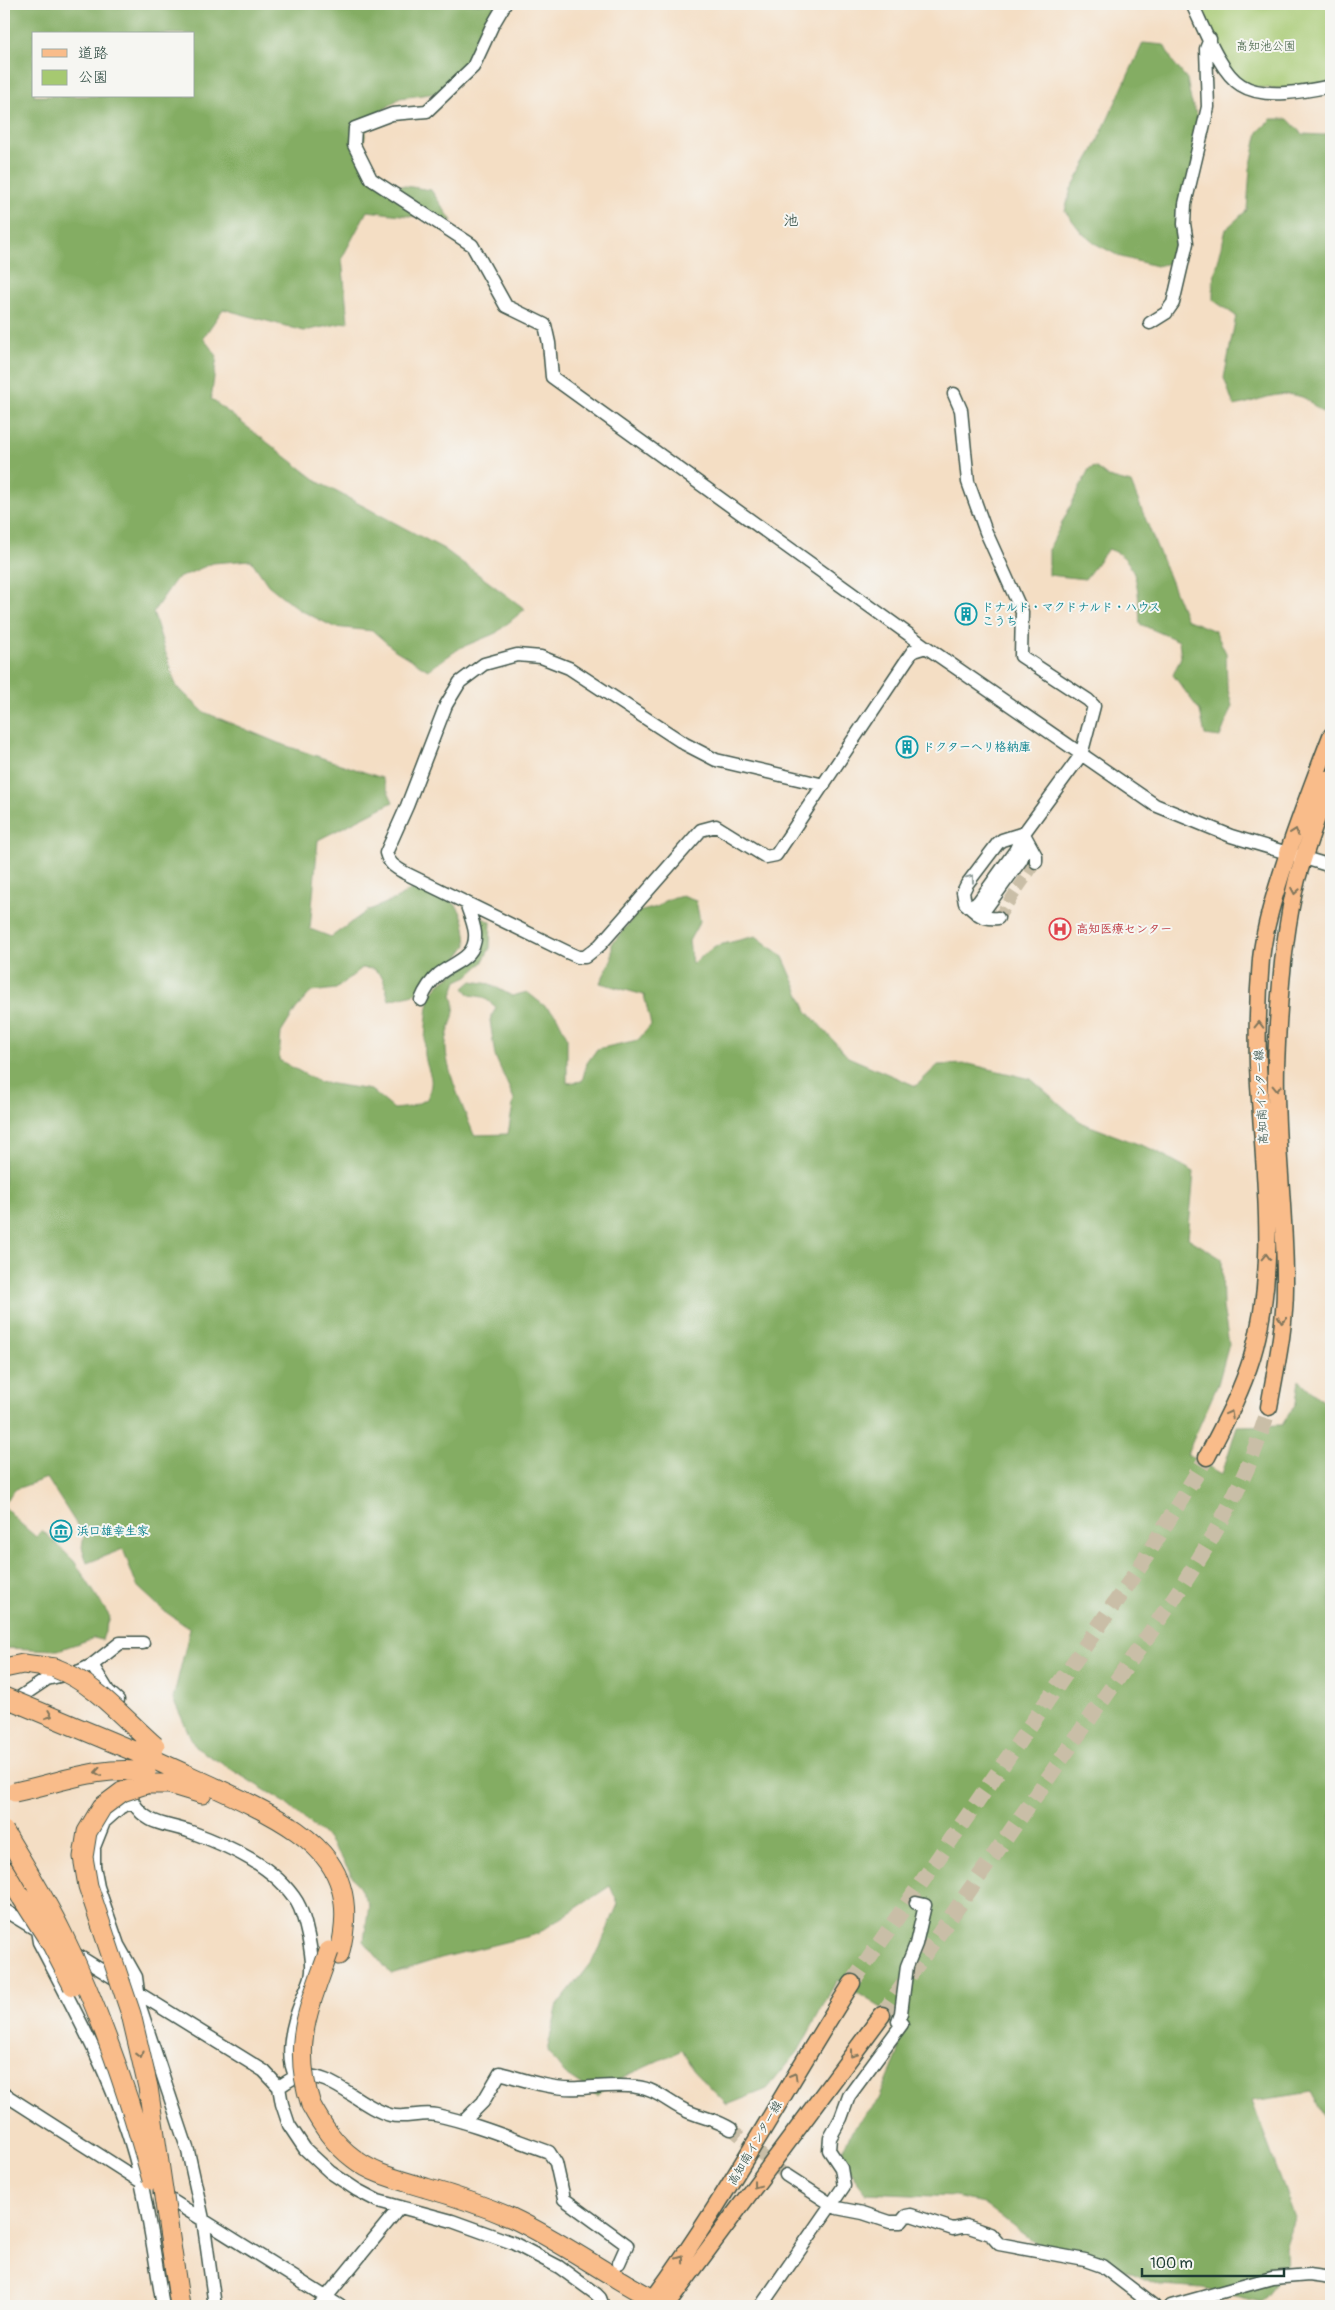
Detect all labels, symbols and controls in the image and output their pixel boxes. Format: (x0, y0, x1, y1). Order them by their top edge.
legend (32, 32, 195, 98)
park label: 高知池公園 (1236, 39, 1296, 54)
text: 道路 (78, 44, 108, 63)
text: 公園 (78, 68, 108, 87)
district label: 池 (783, 211, 799, 230)
place label: ドナルド・マクドナルド・ハウス こうち (982, 600, 1161, 629)
building icon: ドナルド・マクドナルド・ハウス こうち (954, 602, 978, 626)
building icon: ドクターヘリ格納庫 (895, 735, 919, 759)
place label: ドクターヘリ格納庫 (923, 740, 1031, 755)
one-way arrow (1289, 828, 1299, 837)
one-way arrow (966, 875, 974, 884)
one-way arrow (1291, 887, 1301, 896)
hospital icon: 高知医療センター (1048, 917, 1072, 941)
place label: 高知医療センター (1076, 922, 1172, 937)
one-way arrow (1254, 1020, 1264, 1028)
street label: 高知南インター線 (1252, 1049, 1271, 1145)
one-way arrow (1272, 1084, 1282, 1092)
one-way arrow (1260, 1253, 1271, 1261)
one-way arrow (1277, 1316, 1288, 1324)
one-way arrow (1224, 1410, 1234, 1419)
museum icon: 浜口雄幸生家 (49, 1519, 73, 1543)
place label: 浜口雄幸生家 (77, 1524, 149, 1539)
one-way arrow (44, 1709, 53, 1719)
one-way arrow (94, 1766, 102, 1777)
one-way arrow (850, 2048, 859, 2058)
one-way arrow (134, 2050, 145, 2059)
one-way arrow (787, 2072, 797, 2081)
street label: 高知南インター線 (725, 2098, 786, 2188)
one-way arrow (754, 2179, 762, 2188)
scale bar (1142, 2245, 1285, 2277)
text: 100 m (1150, 2254, 1193, 2273)
one-way arrow (675, 2255, 684, 2265)

